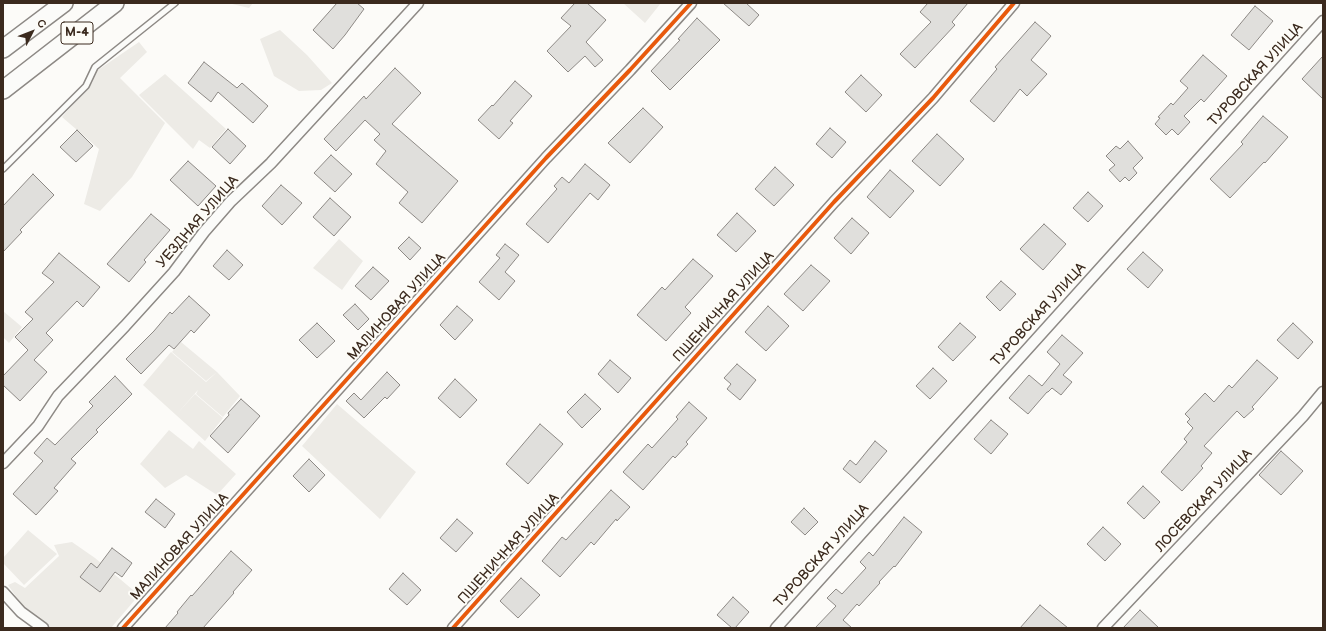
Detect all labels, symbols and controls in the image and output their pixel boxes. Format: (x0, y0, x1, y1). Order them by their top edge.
north arrow (12, 12, 52, 52)
text: С (34, 16, 49, 31)
street label: ТУРОВСКАЯ УЛИЦА (1205, 20, 1307, 130)
road number: М-4 (61, 22, 93, 44)
street label: УЕЗДНАЯ УЛИЦА (153, 173, 243, 271)
street label: ПШЕНИЧНАЯ УЛИЦА (670, 248, 778, 366)
street label: МАЛИНОВАЯ УЛИЦА (344, 250, 450, 364)
street label: ТУРОВСКАЯ УЛИЦА (988, 260, 1090, 370)
street label: ЛОСЕВСКАЯ УЛИЦА (1152, 446, 1256, 556)
street label: МАЛИНОВАЯ УЛИЦА (127, 490, 233, 604)
street label: ПШЕНИЧНАЯ УЛИЦА (455, 490, 563, 608)
street label: ТУРОВСКАЯ УЛИЦА (771, 501, 873, 611)

